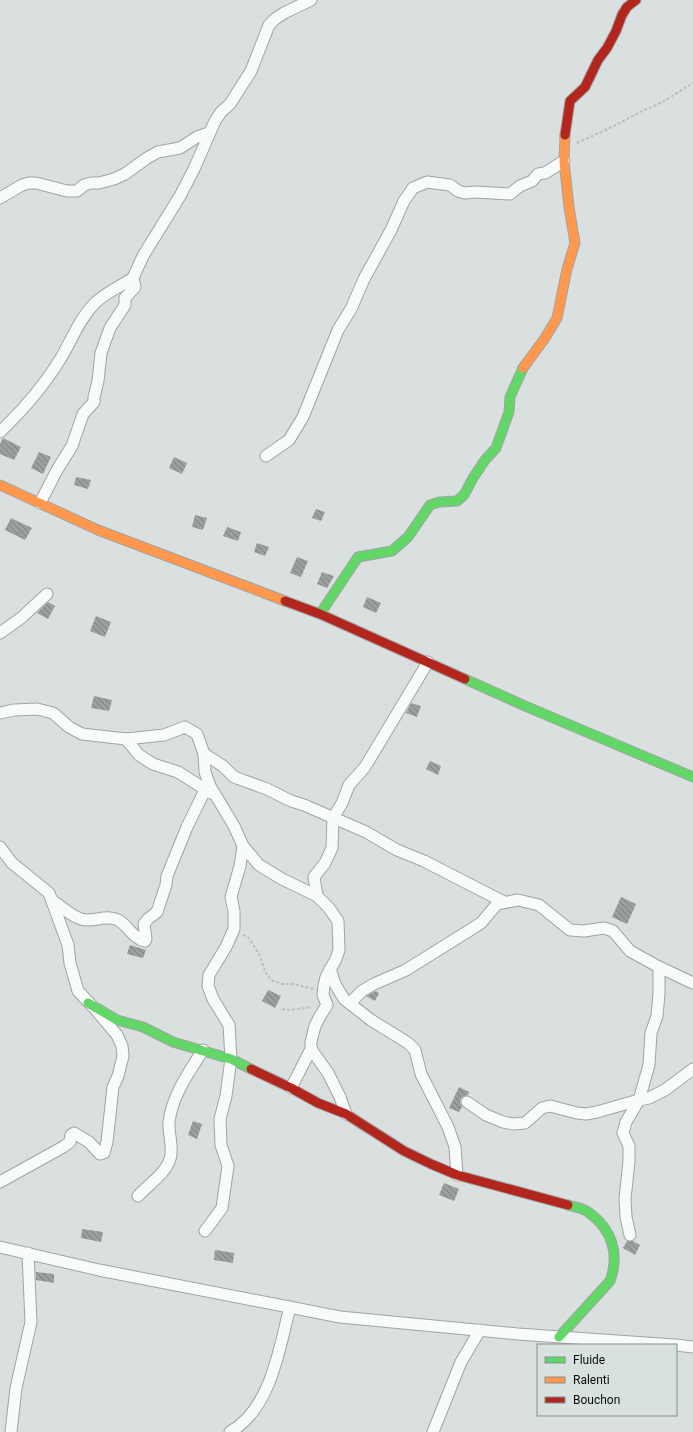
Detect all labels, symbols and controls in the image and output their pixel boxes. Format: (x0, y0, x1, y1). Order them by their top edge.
legend (537, 1344, 677, 1416)
text: Fluide (573, 1353, 605, 1367)
text: Ralenti (573, 1373, 610, 1387)
text: Bouchon (573, 1393, 620, 1407)

